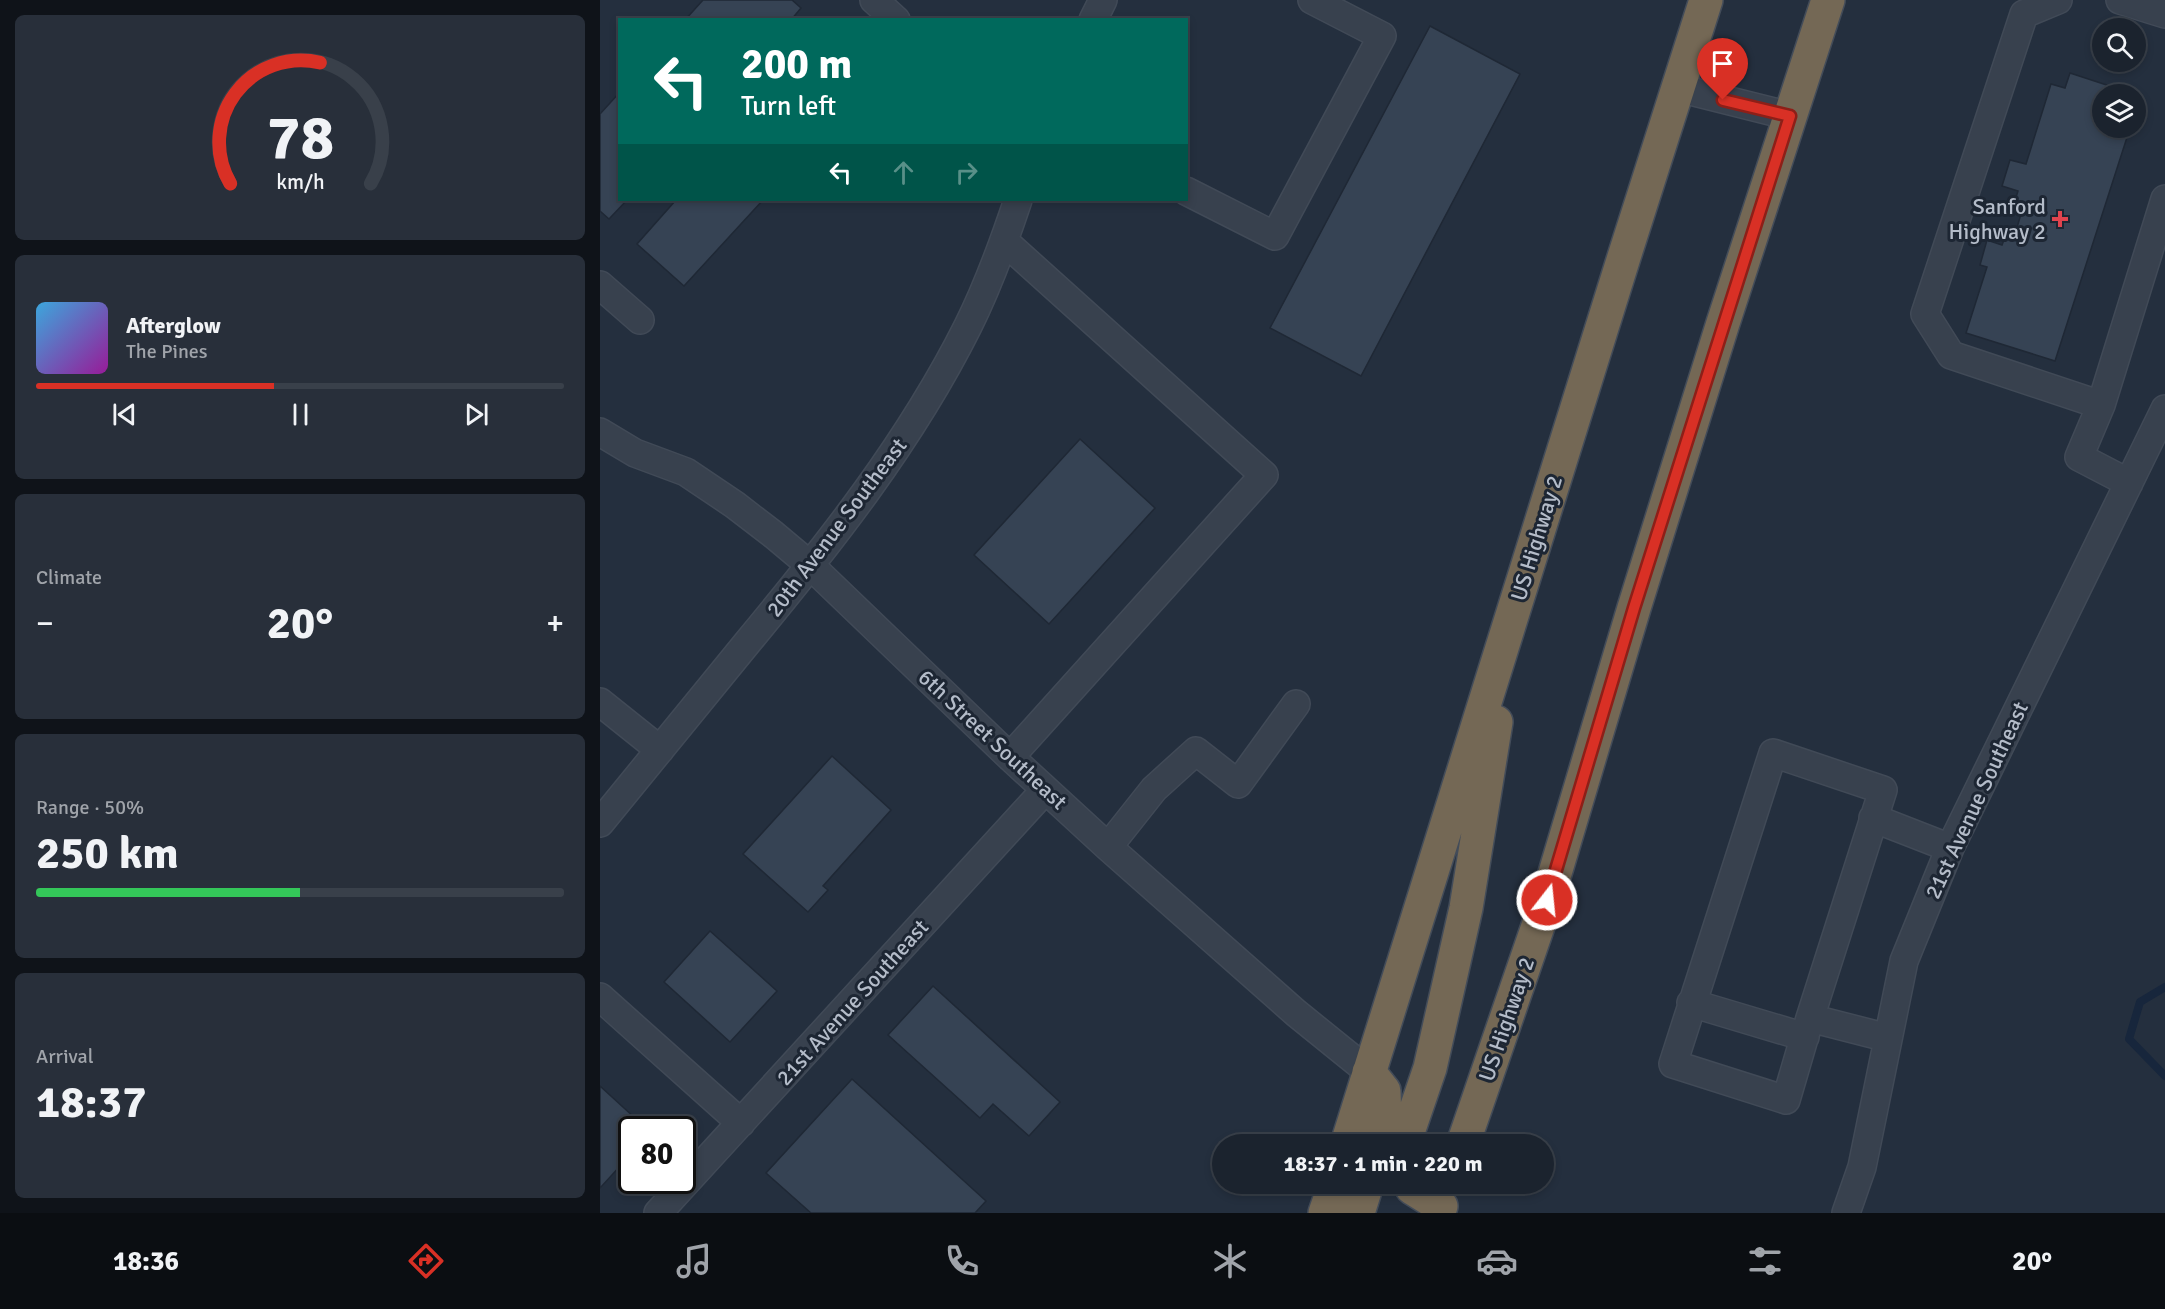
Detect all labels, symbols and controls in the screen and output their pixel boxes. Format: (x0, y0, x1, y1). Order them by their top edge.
map controls (2092, 18, 2146, 138)
button: search (2092, 18, 2146, 72)
pin (1697, 38, 1748, 100)
text: 200 m (741, 39, 852, 90)
icon: left (642, 42, 720, 120)
icon: arrive (1706, 47, 1739, 80)
button: layers (2092, 84, 2146, 138)
text: Turn left (741, 90, 836, 123)
text: 78 (266, 99, 334, 176)
icon: left (824, 156, 857, 189)
icon: ahead (887, 156, 920, 189)
icon: right (950, 156, 983, 189)
text: km/h (276, 170, 324, 196)
place label: Sanford Highway 2 (1948, 193, 2046, 245)
marker: Sanford Highway 2 (2051, 210, 2069, 228)
text: Afterglow (126, 312, 221, 339)
text: The Pines (126, 339, 208, 364)
icon: previous (108, 398, 141, 431)
icon: pause (284, 398, 317, 431)
icon: next (460, 398, 493, 431)
street label: 20th Avenue Southeast (760, 432, 913, 622)
street label: US Highway 2 (1505, 472, 1568, 604)
text: Climate (36, 565, 102, 590)
text: 20° (267, 596, 333, 651)
text: − (36, 603, 54, 644)
text: + (546, 603, 564, 644)
street label: 6th Street Southeast (913, 664, 1073, 815)
street label: 21st Avenue Southeast (1919, 697, 2034, 903)
text: Range · 50% (36, 795, 144, 820)
text: 250 km (36, 826, 179, 881)
position arrow (1515, 868, 1579, 932)
street label: 21st Avenue Southeast (771, 913, 934, 1091)
street label: US Highway 2 (1473, 954, 1540, 1085)
text: Arrival (36, 1044, 94, 1069)
text: 18:37 (36, 1075, 146, 1130)
speed limit sign: 80 (618, 1116, 696, 1194)
text: 18:37 · 1 min · 220 m (1283, 1150, 1483, 1177)
icon: directions (405, 1240, 447, 1282)
icon: music (673, 1240, 715, 1282)
icon: phone (941, 1240, 983, 1282)
icon: climate (1209, 1240, 1251, 1282)
icon: car (1476, 1240, 1518, 1282)
icon: filters (1744, 1240, 1786, 1282)
text: 18:36 (113, 1245, 179, 1278)
text: 20° (2012, 1245, 2052, 1278)

